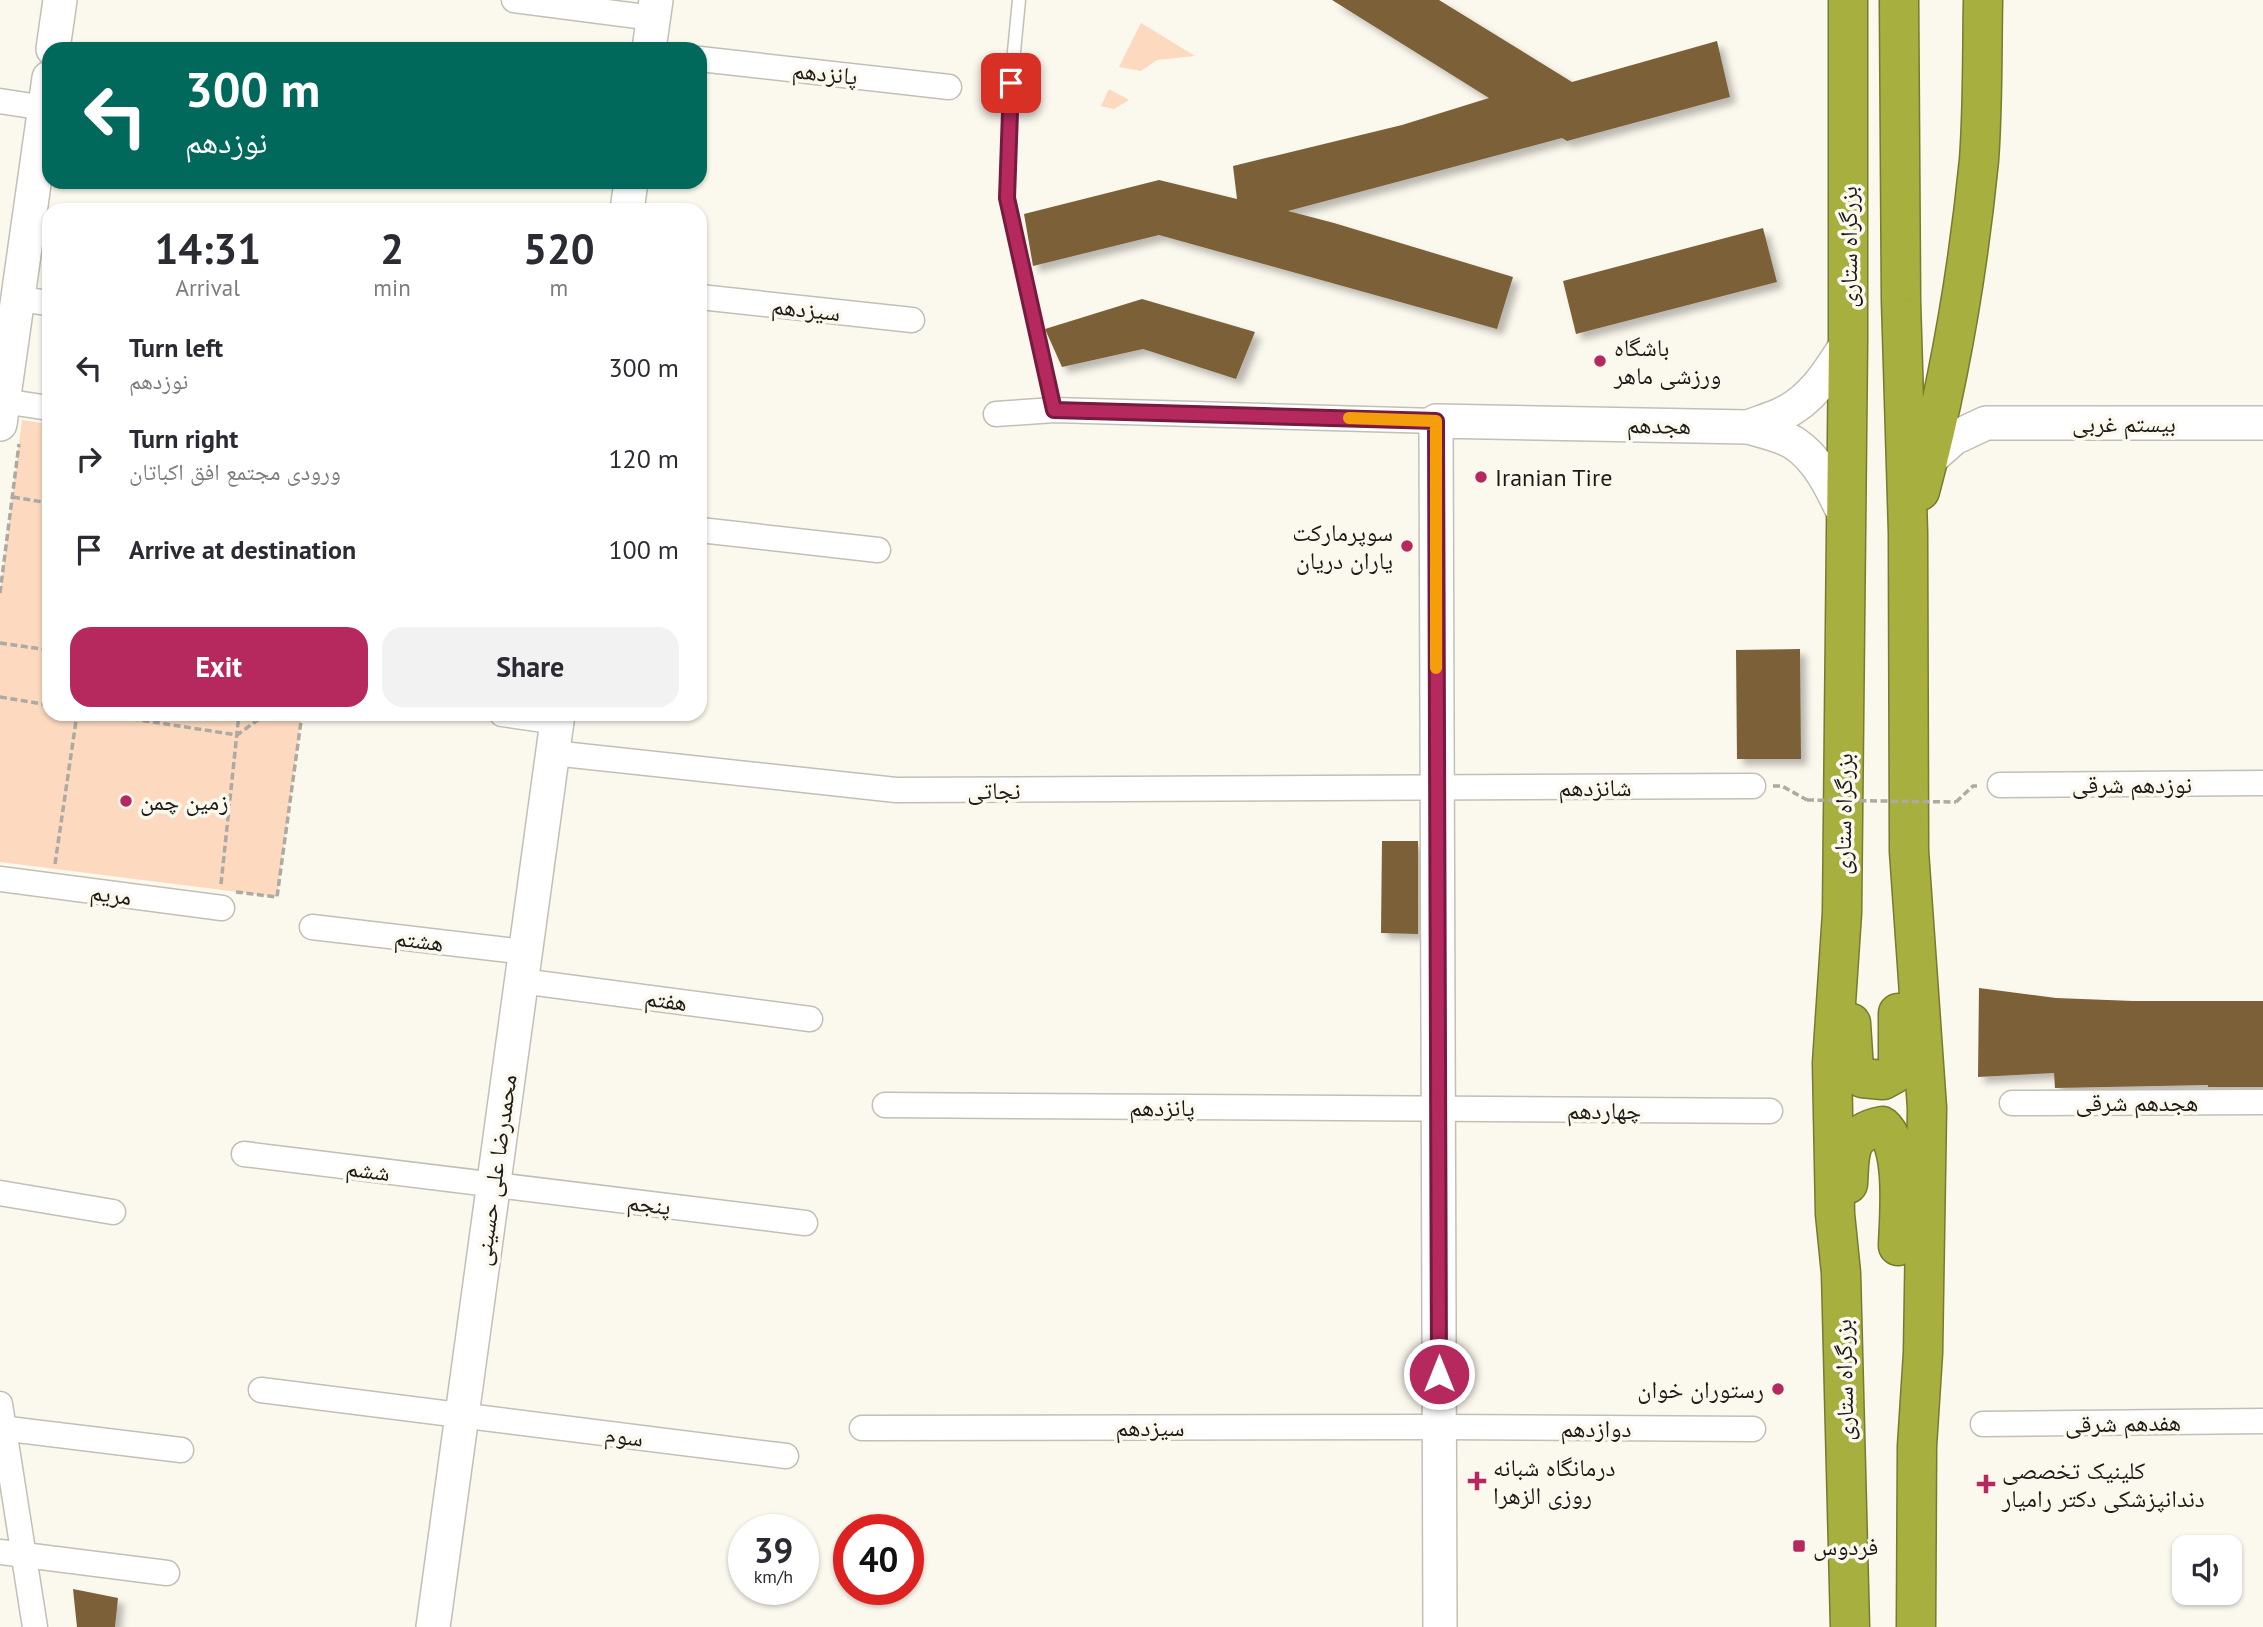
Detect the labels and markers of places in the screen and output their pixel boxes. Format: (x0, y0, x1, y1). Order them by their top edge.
pin (981, 53, 1041, 113)
place label: باشگاه ورزشی ماهر (1613, 332, 1721, 391)
marker: باشگاه ورزشی ماهر (1592, 353, 1608, 369)
place label: Iranian Tire (1495, 462, 1612, 493)
marker: Iranian Tire (1473, 469, 1489, 485)
place label: سوپرمارکت یاران دریان (1292, 517, 1393, 576)
marker: سوپرمارکت یاران دریان (1399, 538, 1415, 554)
place label: زمین چمن (140, 786, 229, 817)
marker: زمین چمن (118, 793, 134, 809)
place label: رستوران خوان (1637, 1374, 1764, 1405)
marker: رستوران خوان (1770, 1381, 1786, 1397)
place label: درمانگاه شبانه روزی الزهرا (1493, 1452, 1615, 1511)
place label: کلینیک تخصصی دندانپزشکی دکتر رامیار (2001, 1455, 2205, 1514)
marker: درمانگاه شبانه روزی الزهرا (1467, 1471, 1487, 1491)
marker: کلینیک تخصصی دندانپزشکی دکتر رامیار (1976, 1474, 1996, 1494)
place label: فردوس (1813, 1531, 1878, 1562)
marker: فردوس (1791, 1538, 1807, 1554)

